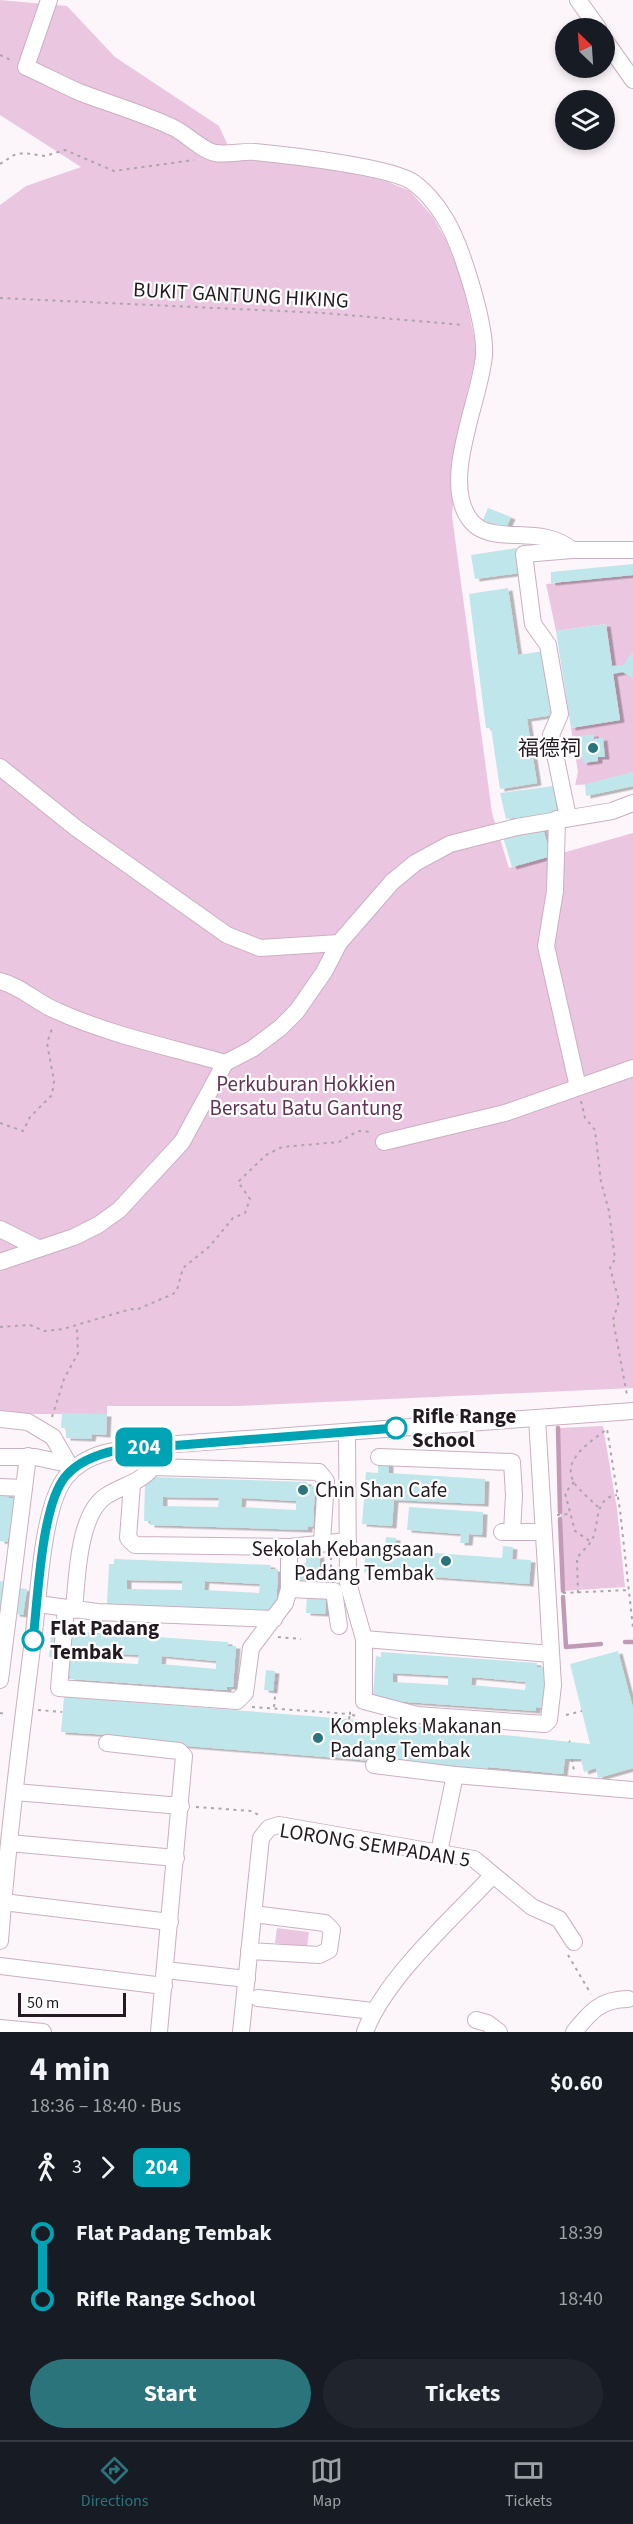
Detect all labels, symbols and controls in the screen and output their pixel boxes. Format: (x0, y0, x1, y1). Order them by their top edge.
north arrow (555, 18, 615, 78)
map controls (555, 18, 615, 150)
button: layers (555, 90, 615, 150)
street label: BUKIT GANTUNG HIKING (132, 274, 350, 316)
place label: 福德祠 (518, 733, 581, 763)
marker: 福德祠 (586, 741, 600, 755)
park label: Perkuburan Hokkien Bersatu Batu Gantung (210, 1069, 403, 1123)
place label: Rifle Range School (412, 1401, 517, 1455)
marker: Rifle Range School (385, 1417, 407, 1439)
line badge: 204 (110, 1428, 178, 1466)
text: 204 (127, 1432, 161, 1462)
place label: Chin Shan Cafe (315, 1475, 447, 1505)
marker: Chin Shan Cafe (296, 1483, 310, 1497)
place label: Sekolah Kebangsaan Padang Tembak (252, 1534, 435, 1588)
marker: Sekolah Kebangsaan Padang Tembak (439, 1554, 453, 1568)
place label: Flat Padang Tembak (50, 1613, 159, 1667)
marker: Flat Padang Tembak (22, 1629, 44, 1651)
place label: Kompleks Makanan Padang Tembak (330, 1711, 502, 1765)
marker: Kompleks Makanan Padang Tembak (311, 1731, 325, 1745)
street label: LORONG SEMPADAN 5 (278, 1815, 472, 1875)
scale bar (18, 1990, 126, 2018)
text: 50 m (27, 1992, 59, 2014)
text: 4 min (30, 2046, 110, 2093)
text: $0.60 (550, 2067, 603, 2099)
text: 18:36 – 18:40 · Bus (30, 2092, 181, 2120)
icon: walk (30, 2151, 63, 2184)
icon: forward (91, 2151, 124, 2184)
text: 204 (145, 2152, 178, 2182)
text: 3 (72, 2153, 82, 2181)
text: Flat Padang Tembak (76, 2217, 272, 2249)
text: 18:39 (558, 2219, 603, 2247)
text: Rifle Range School (76, 2283, 256, 2315)
text: 18:40 (558, 2285, 603, 2313)
button: Start (30, 2359, 311, 2428)
button: Tickets (323, 2359, 603, 2428)
tab: Directions (81, 2454, 149, 2512)
tab: Map (310, 2454, 343, 2512)
tab: Tickets (505, 2454, 552, 2512)

